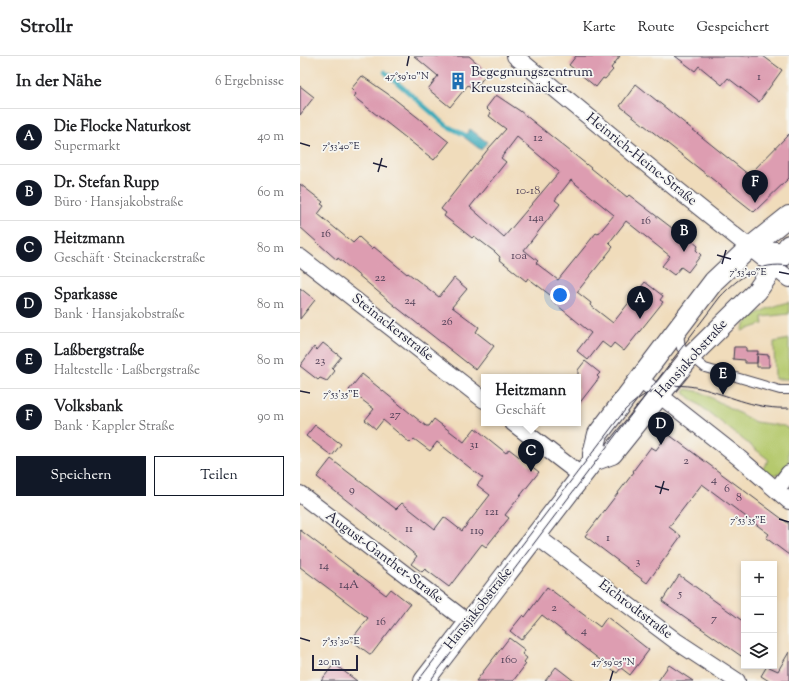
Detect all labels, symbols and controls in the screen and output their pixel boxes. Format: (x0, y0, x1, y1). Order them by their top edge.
text: Strollr (20, 14, 73, 41)
text: Karte (583, 18, 616, 38)
text: Route (638, 18, 674, 38)
text: Gespeichert (696, 18, 769, 38)
place label: Begegnungszentrum Kreuzsteinäcker (471, 63, 593, 99)
house number: 1 (757, 68, 761, 86)
text: 47°59'10"N (385, 69, 429, 84)
text: In der Nähe (16, 70, 102, 94)
building icon: Begegnungszentrum Kreuzsteinäcker (448, 71, 468, 91)
text: 6 Ergebnisse (215, 73, 284, 91)
street label: Heinrich-Heine-Straße (581, 109, 701, 211)
text: Die Flocke Naturkost (54, 117, 191, 138)
text: A (24, 128, 34, 146)
text: 40 m (257, 128, 284, 146)
house number: 12 (533, 129, 543, 147)
text: Supermarkt (54, 138, 120, 156)
text: 7°53'40"E (323, 139, 359, 154)
pin: F (742, 170, 768, 203)
text: Dr. Stefan Rupp (54, 173, 159, 194)
house number: 10-18 (516, 182, 540, 200)
text: B (25, 184, 33, 202)
text: 60 m (257, 184, 284, 202)
text: Büro · Hansjakobstraße (54, 194, 183, 212)
house number: 14a (528, 209, 544, 227)
house number: 16 (641, 212, 651, 230)
pin: B (671, 219, 697, 252)
house number: 16 (321, 225, 331, 243)
text: Heitzmann (54, 229, 125, 250)
text: C (24, 240, 34, 258)
text: 80 m (257, 240, 284, 258)
house number: 10a (511, 247, 527, 265)
text: Geschäft · Steinackerstraße (54, 250, 205, 268)
text: 7°53'40"E (730, 265, 766, 280)
house number: 22 (374, 269, 386, 287)
text: Sparkasse (54, 285, 117, 306)
your location (550, 285, 570, 305)
pin: A (627, 286, 653, 319)
street label: Steinackerstraße (347, 290, 437, 366)
house number: 24 (404, 292, 416, 310)
text: D (24, 296, 34, 314)
text: 80 m (257, 296, 284, 314)
text: Bank · Hansjakobstraße (54, 306, 185, 324)
house number: 26 (441, 313, 453, 331)
street label: Hansjakobstraße (651, 315, 733, 403)
text: Laßbergstraße (54, 341, 144, 362)
text: E (25, 352, 33, 370)
text: 80 m (257, 352, 284, 370)
house number: 23 (315, 352, 325, 370)
text: Haltestelle · Laßbergstraße (54, 362, 200, 380)
pin: E (710, 362, 736, 395)
popup (481, 374, 581, 426)
text: Heitzmann (496, 381, 566, 402)
text: 7°53'35"E (323, 387, 359, 402)
text: Volksbank (54, 397, 123, 418)
text: Geschäft (496, 402, 546, 420)
house number: 27 (389, 406, 401, 424)
text: F (25, 408, 33, 426)
text: 90 m (257, 408, 284, 426)
pin: D (648, 412, 674, 445)
text: Bank · Kappler Straße (54, 418, 174, 436)
house number: 31 (470, 436, 478, 454)
pin: C (518, 439, 544, 472)
house number: 2 (683, 452, 689, 470)
button: Speichern (16, 456, 146, 496)
button: Teilen (154, 456, 284, 496)
house number: 4 (711, 471, 717, 489)
house number: 6 (724, 480, 730, 498)
house number: 9 (349, 481, 355, 499)
house number: 8 (736, 489, 742, 507)
house number: 121 (485, 503, 499, 521)
street label: August-Ganther-Straße (321, 507, 447, 609)
text: 7°53'35"E (730, 513, 766, 528)
house number: 11 (405, 520, 413, 538)
house number: 119 (470, 522, 484, 540)
house number: 1 (606, 529, 610, 547)
house number: 3 (636, 553, 641, 571)
house number: 14 (319, 557, 329, 575)
map controls (741, 561, 777, 669)
button: + (741, 561, 777, 597)
street label: Hansjakobstraße (440, 563, 518, 655)
house number: 14A (339, 576, 359, 594)
street label: Eichrodtstraße (594, 576, 676, 644)
house number: 5 (677, 585, 682, 603)
button: − (741, 597, 777, 633)
house number: 2 (551, 599, 557, 617)
house number: 7 (711, 610, 717, 628)
house number: 16 (376, 613, 386, 631)
house number: 4 (581, 622, 587, 640)
button: layers (741, 633, 777, 669)
text: 7°53'30"E (323, 634, 359, 649)
house number: 160 (501, 651, 517, 669)
scale bar (312, 653, 358, 672)
text: 20 m (318, 654, 340, 670)
text: 47°59'05"N (591, 655, 635, 670)

